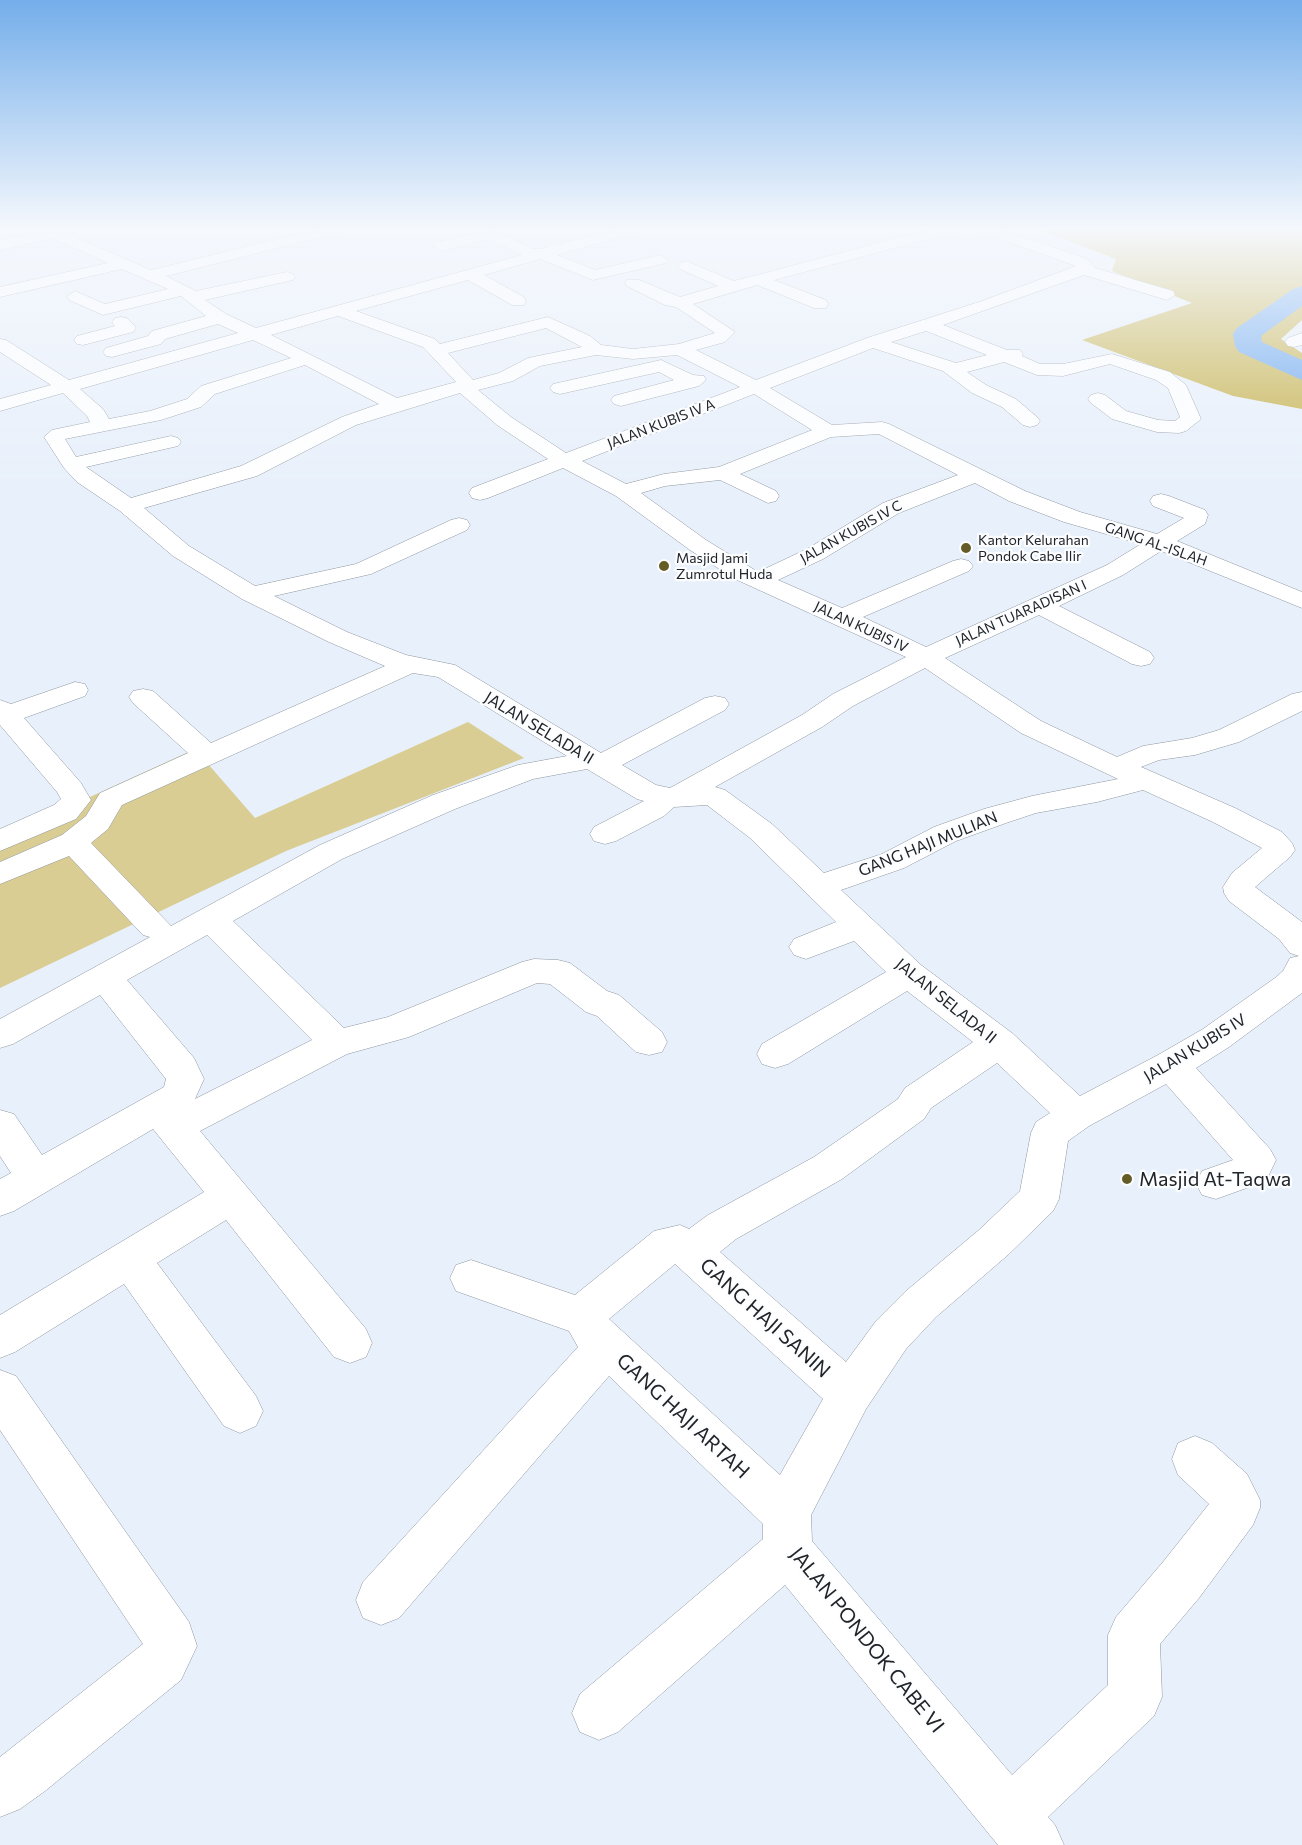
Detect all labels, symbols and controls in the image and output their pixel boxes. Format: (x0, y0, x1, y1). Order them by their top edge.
street label: JALAN KUBIS IV A (605, 396, 717, 452)
street label: JALAN KUBIS IV C (797, 497, 905, 567)
street label: GANG AL-ISLAH (1103, 519, 1209, 569)
place label: Kantor Kelurahan Pondok Cabe Ilir (978, 532, 1089, 564)
marker: Kantor Kelurahan Pondok Cabe Ilir (959, 541, 973, 555)
place label: Masjid Jami Zumrotul Huda (676, 550, 773, 582)
marker: Masjid Jami Zumrotul Huda (657, 559, 671, 573)
street label: JALAN TUARADISAN I (953, 577, 1089, 649)
street label: JALAN KUBIS IV (811, 598, 911, 656)
street label: JALAN SELADA II (481, 688, 597, 768)
street label: GANG HAJI MULIAN (856, 807, 1000, 881)
street label: JALAN SELADA II (892, 954, 1000, 1048)
street label: JALAN KUBIS IV (1140, 1010, 1250, 1086)
place label: Masjid At-Taqwa (1139, 1167, 1291, 1191)
marker: Masjid At-Taqwa (1120, 1172, 1134, 1186)
street label: GANG HAJI SANIN (695, 1253, 835, 1383)
street label: GANG HAJI ARTAH (612, 1348, 754, 1484)
street label: JALAN PONDOK CABE VI (785, 1542, 949, 1738)

